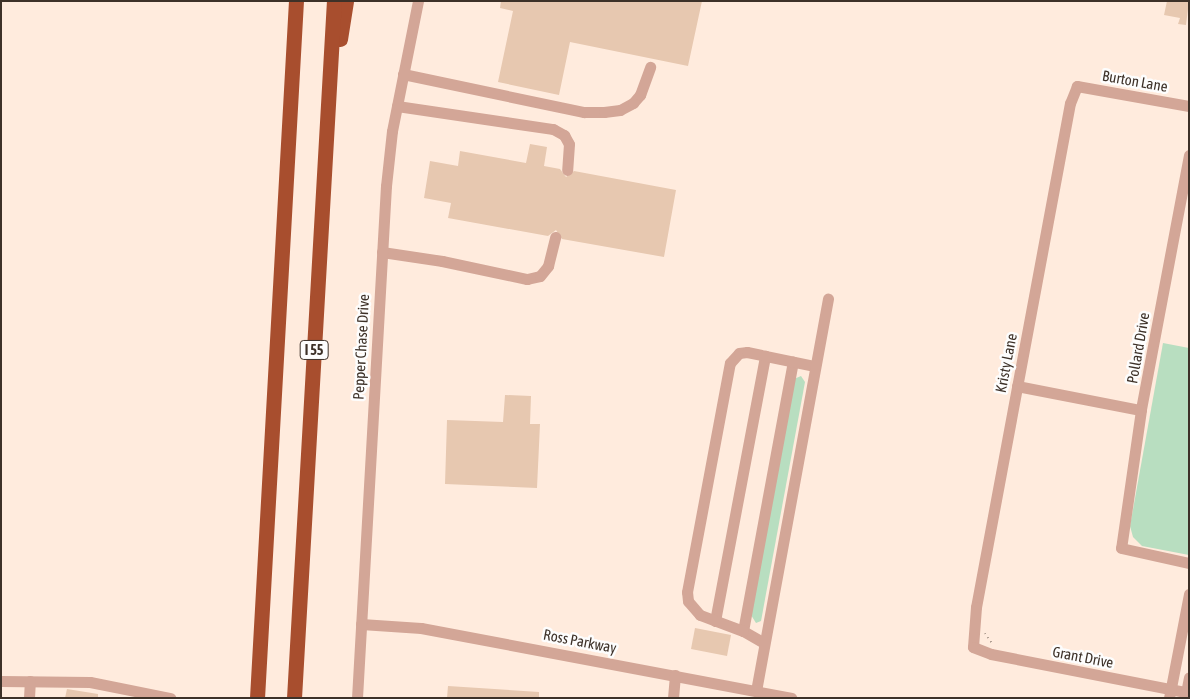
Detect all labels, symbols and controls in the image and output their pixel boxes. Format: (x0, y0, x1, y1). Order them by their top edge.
street label: Burton Lane (1101, 66, 1169, 96)
street label: Pepper Chase Drive (349, 294, 373, 400)
street label: Pollard Drive (1123, 311, 1153, 385)
street label: Kristy Lane (991, 332, 1021, 394)
road number: I 55 (299, 338, 329, 362)
street label: Ross Parkway (542, 625, 618, 657)
street label: Grant Drive (1051, 642, 1115, 672)

